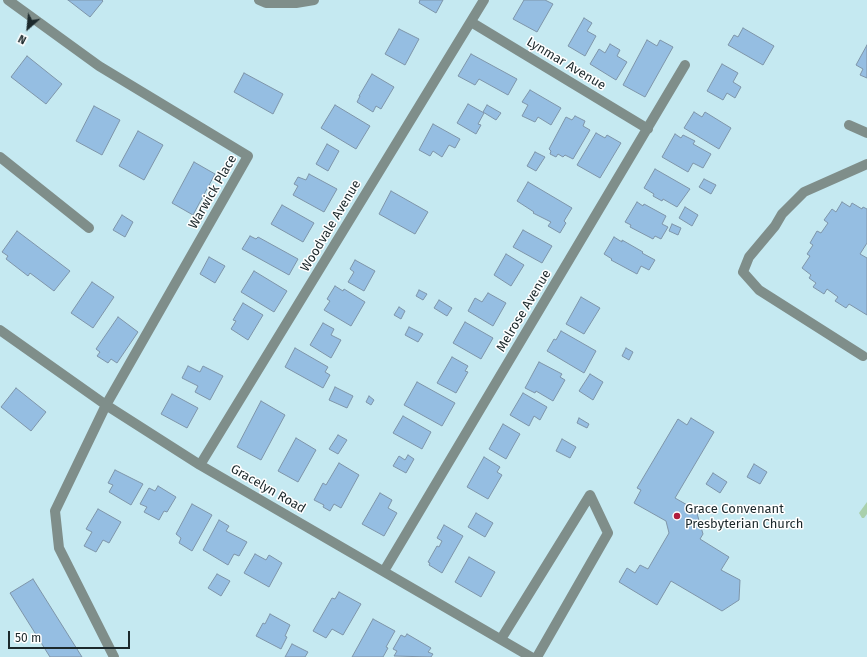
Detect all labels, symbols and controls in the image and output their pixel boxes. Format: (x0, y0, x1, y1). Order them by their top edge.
north arrow (8, 8, 48, 48)
text: N (16, 32, 29, 47)
street label: Lynmar Avenue (524, 34, 608, 94)
street label: Warwick Place (185, 152, 241, 232)
street label: Woodvale Avenue (298, 177, 364, 275)
street label: Melrose Avenue (493, 267, 555, 355)
street label: Gracelyn Road (228, 461, 308, 517)
place label: Grace Convenant Presbyterian Church (685, 501, 803, 532)
marker: Grace Convenant Presbyterian Church (672, 511, 682, 521)
scale bar (10, 623, 132, 649)
text: 50 m (15, 631, 41, 645)

